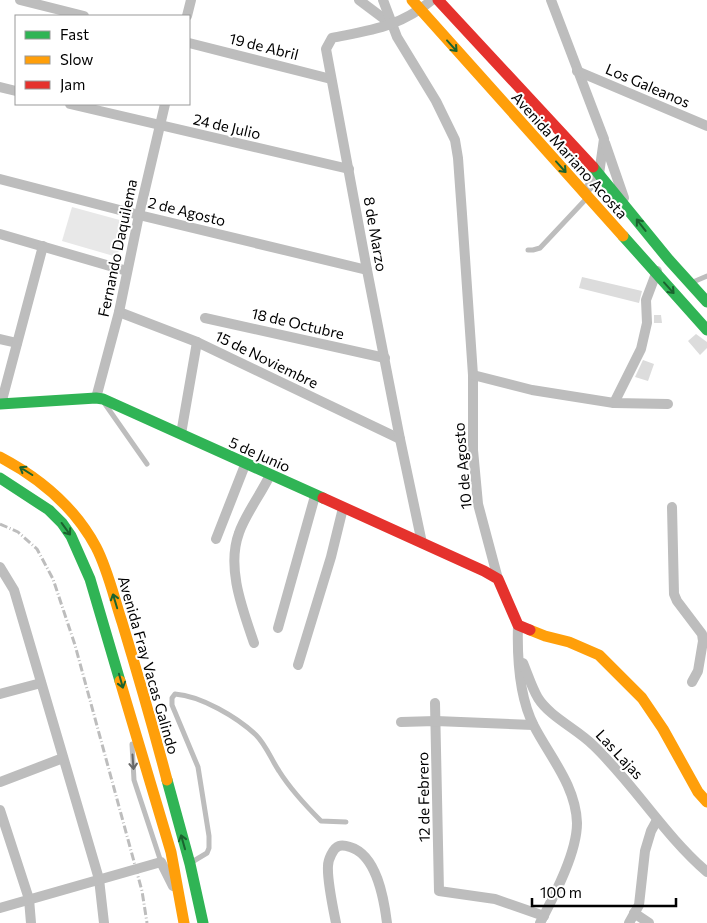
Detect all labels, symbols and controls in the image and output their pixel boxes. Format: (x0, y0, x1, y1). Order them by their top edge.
legend (15, 15, 190, 105)
text: Fast (60, 25, 89, 43)
street label: 19 de Abril (228, 29, 300, 63)
one-way arrow (447, 40, 458, 53)
text: Slow (60, 50, 93, 68)
street label: Los Galeanos (603, 59, 693, 111)
text: Jam (60, 75, 85, 93)
street label: Avenida Mariano Acosta (508, 88, 632, 222)
street label: 24 de Julio (191, 109, 263, 143)
one-way arrow (555, 161, 567, 174)
street label: Fernando Daquilema (94, 178, 140, 318)
street label: 2 de Agosto (146, 193, 228, 229)
street label: 8 de Marzo (361, 195, 391, 273)
one-way arrow (636, 219, 647, 232)
one-way arrow (663, 282, 675, 295)
street label: 18 de Octubre (250, 304, 346, 342)
street label: 15 de Noviembre (213, 326, 322, 392)
street label: 10 de Agosto (449, 422, 475, 510)
street label: 5 de Junio (227, 433, 293, 475)
one-way arrow (19, 465, 33, 475)
one-way arrow (60, 522, 71, 535)
street label: Avenida Fray Vacas Galindo (115, 574, 183, 756)
one-way arrow (110, 593, 120, 609)
one-way arrow (116, 672, 126, 688)
street label: Las Lajas (593, 726, 648, 783)
street label: 12 de Febrero (413, 752, 433, 842)
one-way arrow (129, 754, 138, 770)
one-way arrow (178, 834, 188, 850)
scale bar (532, 876, 676, 908)
text: 100 m (540, 883, 582, 901)

